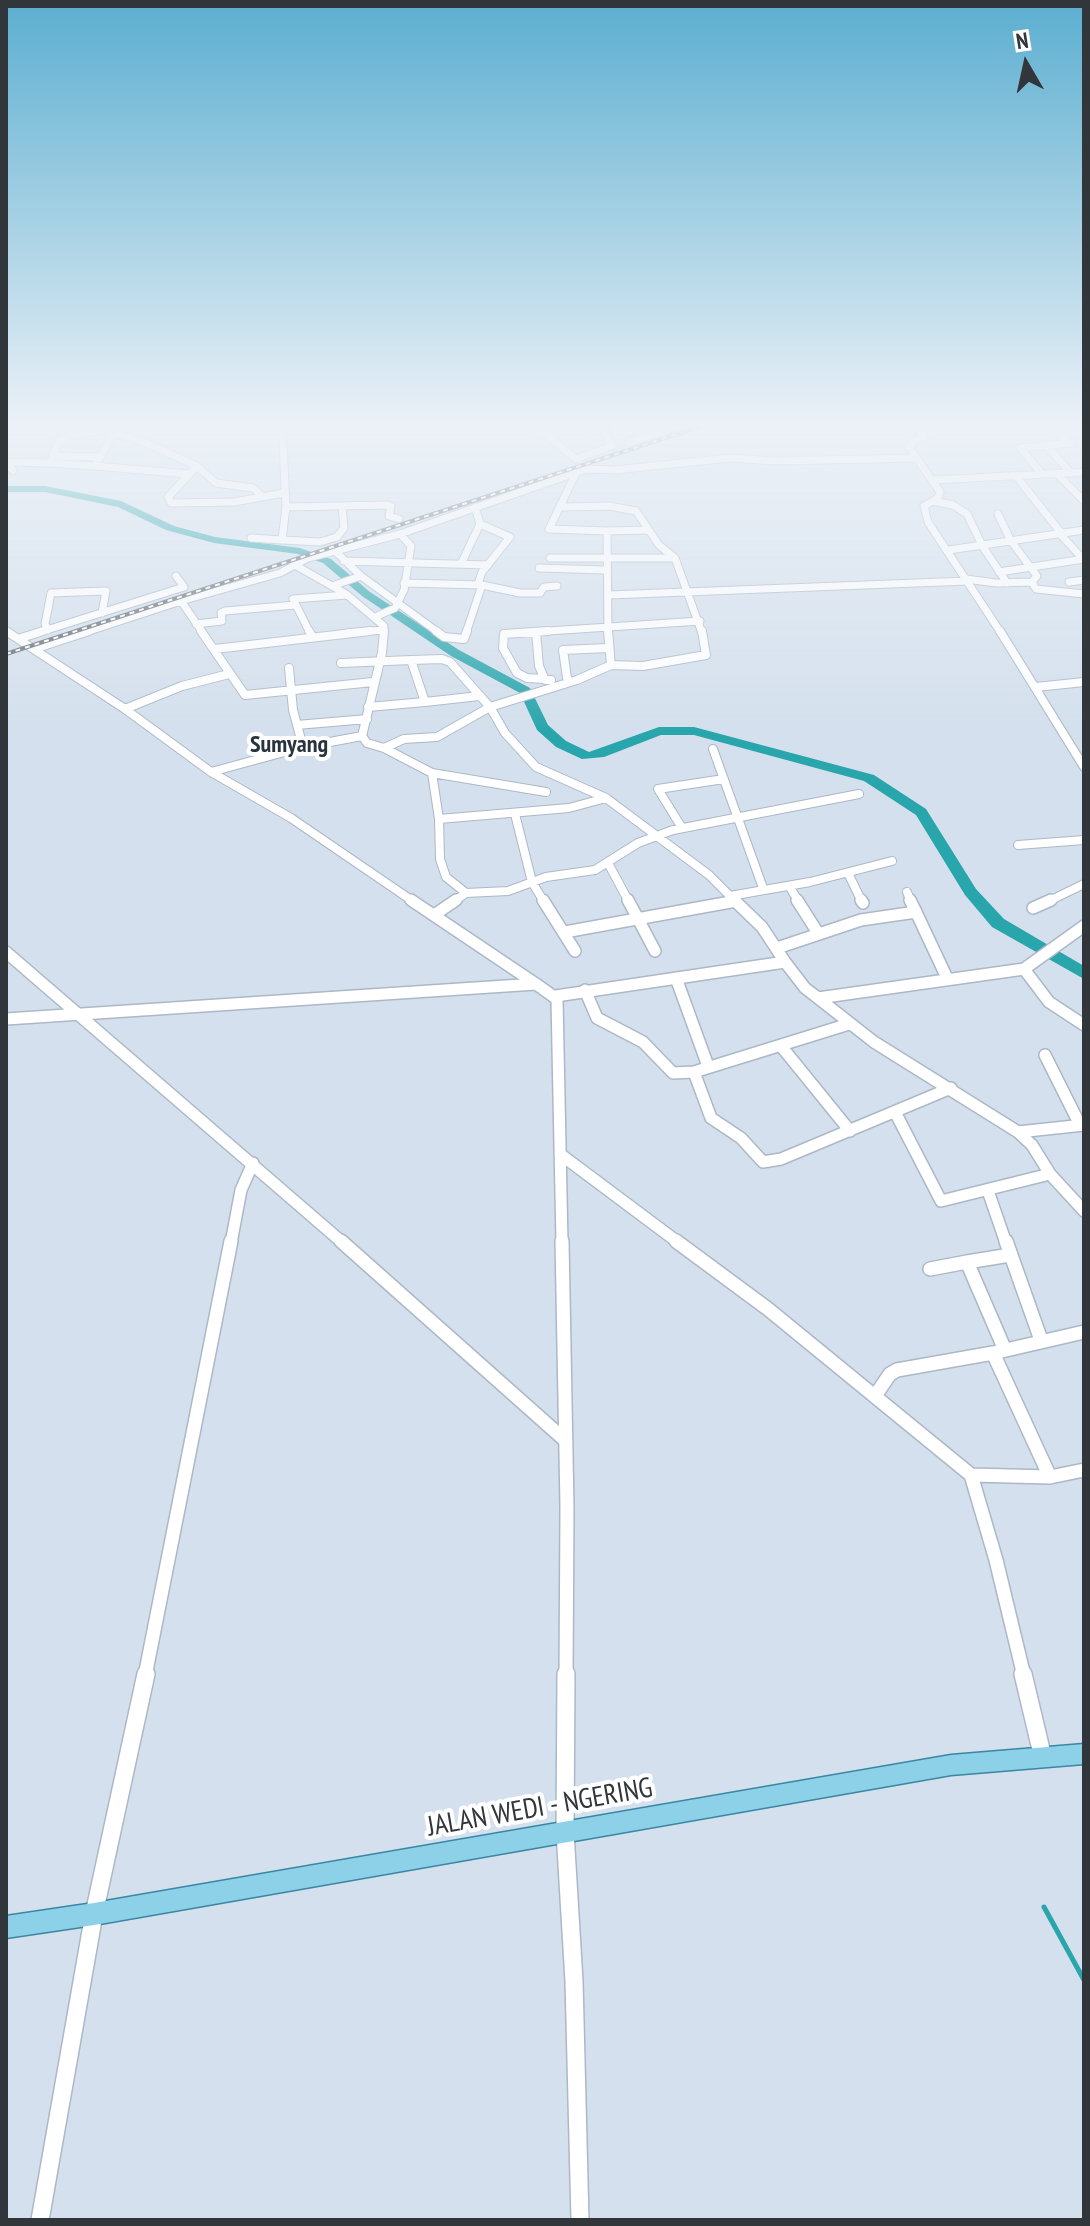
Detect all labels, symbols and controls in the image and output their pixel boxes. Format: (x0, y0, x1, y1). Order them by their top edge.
north arrow (986, 24, 1066, 104)
text: N (1014, 26, 1030, 55)
district label: Sumyang (250, 731, 328, 759)
street label: JALAN WEDI - NGERING (425, 1772, 655, 1844)

